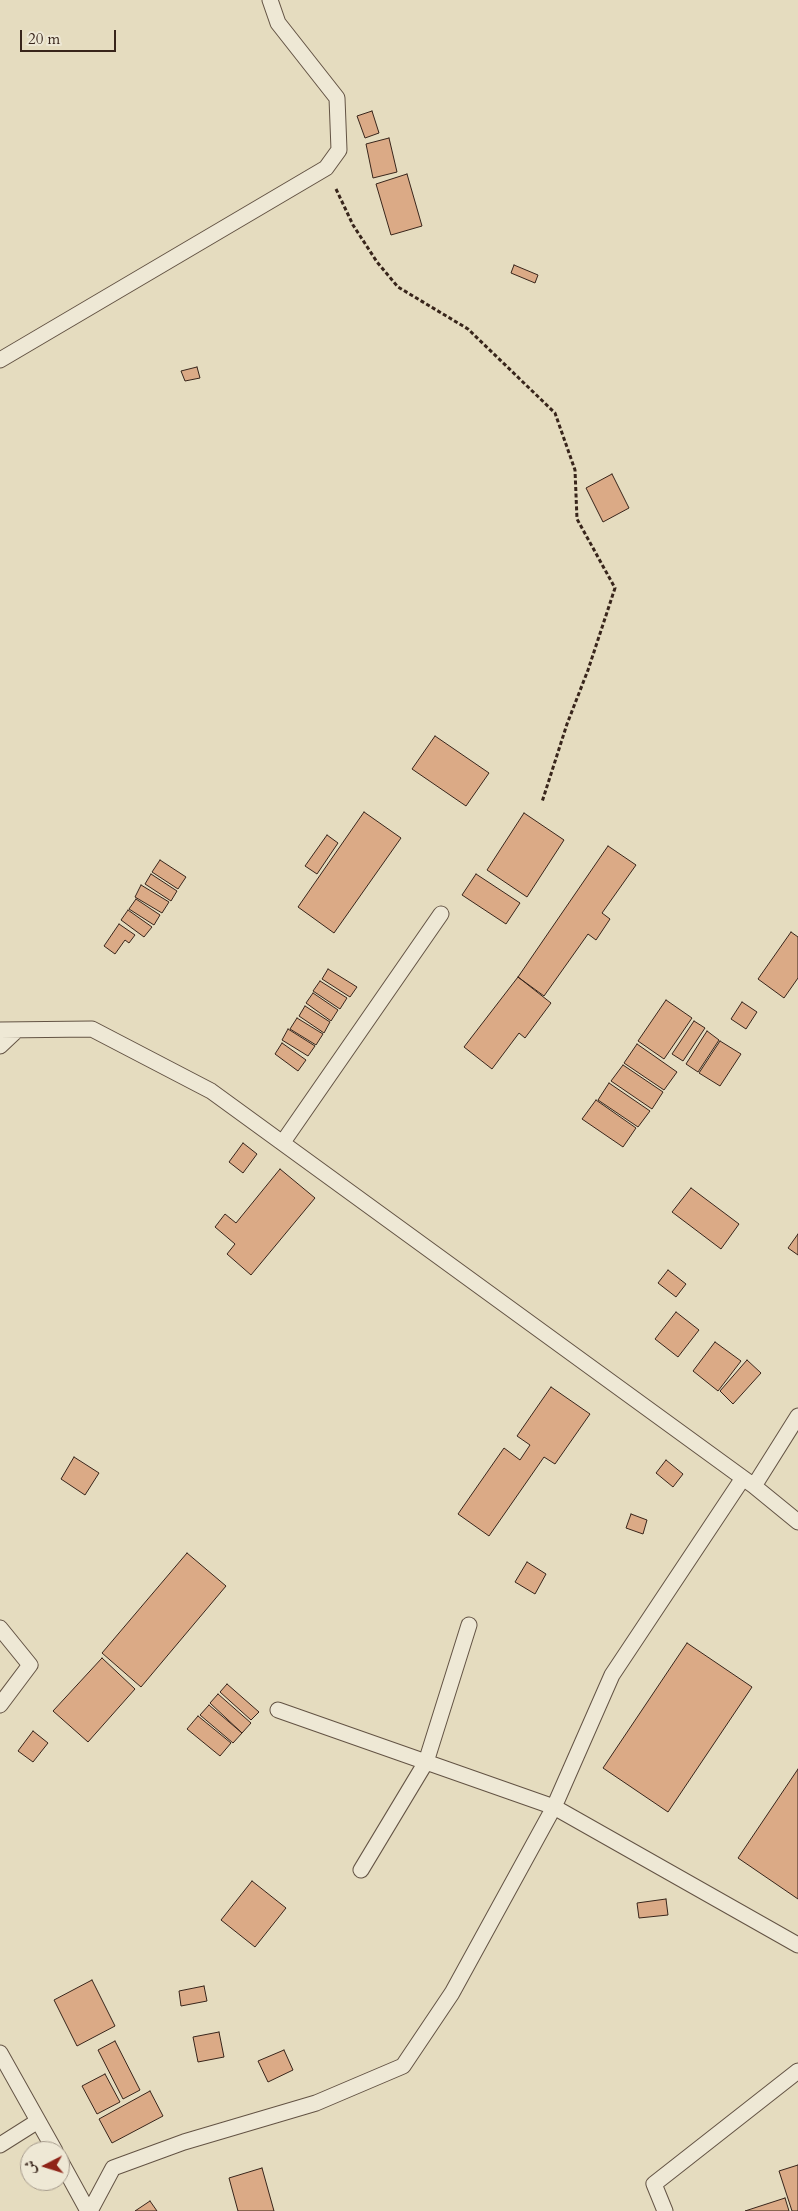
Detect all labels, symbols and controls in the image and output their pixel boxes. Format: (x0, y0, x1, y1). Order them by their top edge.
scale bar (22, 20, 119, 52)
text: 20 m (28, 29, 60, 49)
north arrow (20, 2141, 70, 2191)
text: ش (20, 2160, 41, 2175)

